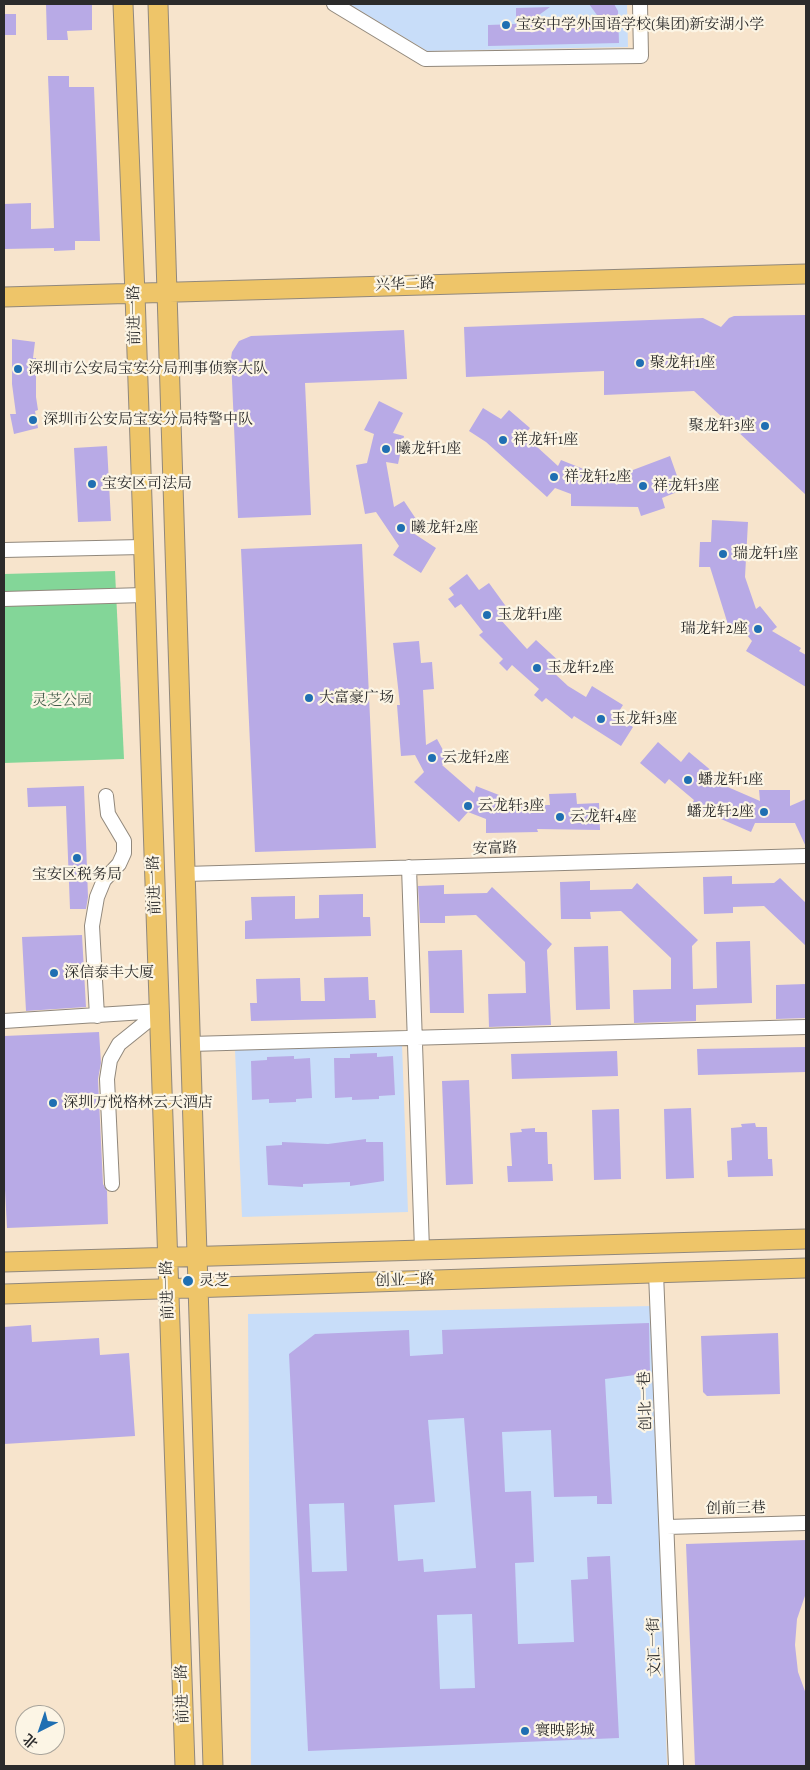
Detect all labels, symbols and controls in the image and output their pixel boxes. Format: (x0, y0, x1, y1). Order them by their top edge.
place label: 宝安中学外国语学校(集团)新安湖小学 (516, 16, 764, 34)
marker: 宝安中学外国语学校(集团)新安湖小学 (500, 19, 512, 31)
street label: 兴华二路 (375, 275, 435, 295)
street label: 前进一路 (125, 285, 145, 345)
place label: 聚龙轩1座 (650, 354, 715, 372)
marker: 聚龙轩1座 (634, 357, 646, 369)
place label: 深圳市公安局宝安分局刑事侦察大队 (28, 360, 268, 378)
marker: 深圳市公安局宝安分局刑事侦察大队 (12, 363, 24, 375)
place label: 深圳市公安局宝安分局特警中队 (43, 411, 253, 429)
marker: 深圳市公安局宝安分局特警中队 (27, 414, 39, 426)
place label: 聚龙轩3座 (689, 417, 755, 435)
marker: 聚龙轩3座 (759, 420, 771, 432)
place label: 祥龙轩1座 (513, 431, 578, 449)
marker: 祥龙轩1座 (497, 434, 509, 446)
place label: 曦龙轩1座 (396, 440, 461, 458)
marker: 曦龙轩1座 (380, 443, 392, 455)
place label: 祥龙轩2座 (564, 468, 631, 486)
marker: 祥龙轩2座 (548, 471, 560, 483)
place label: 宝安区司法局 (102, 475, 192, 493)
place label: 祥龙轩3座 (653, 477, 719, 495)
marker: 宝安区司法局 (86, 478, 98, 490)
marker: 祥龙轩3座 (637, 480, 649, 492)
place label: 曦龙轩2座 (411, 519, 478, 537)
marker: 曦龙轩2座 (395, 522, 407, 534)
place label: 瑞龙轩1座 (733, 545, 798, 563)
marker: 瑞龙轩1座 (717, 548, 729, 560)
place label: 玉龙轩1座 (497, 606, 562, 624)
marker: 玉龙轩1座 (481, 609, 493, 621)
place label: 瑞龙轩2座 (681, 620, 748, 638)
marker: 瑞龙轩2座 (752, 623, 764, 635)
place label: 玉龙轩2座 (547, 659, 614, 677)
marker: 玉龙轩2座 (531, 662, 543, 674)
place label: 大富豪广场 (319, 689, 394, 707)
park label: 灵芝公园 (32, 692, 92, 710)
marker: 大富豪广场 (303, 692, 315, 704)
place label: 玉龙轩3座 (611, 710, 677, 728)
marker: 玉龙轩3座 (595, 713, 607, 725)
place label: 云龙轩2座 (442, 749, 509, 767)
marker: 云龙轩2座 (426, 752, 438, 764)
place label: 蟠龙轩1座 (698, 771, 763, 789)
marker: 蟠龙轩1座 (682, 774, 694, 786)
place label: 云龙轩3座 (478, 797, 544, 815)
marker: 云龙轩3座 (462, 800, 474, 812)
place label: 蟠龙轩2座 (687, 803, 754, 821)
marker: 蟠龙轩2座 (758, 806, 770, 818)
place label: 云龙轩4座 (570, 808, 637, 826)
marker: 云龙轩4座 (554, 811, 566, 823)
street label: 安富路 (472, 839, 518, 859)
marker: 宝安区税务局 (71, 852, 83, 864)
street label: 前进一路 (145, 855, 165, 915)
place label: 宝安区税务局 (32, 866, 122, 884)
place label: 深信泰丰大厦 (64, 964, 154, 982)
marker: 深信泰丰大厦 (48, 967, 60, 979)
place label: 深圳万悦格林云天酒店 (63, 1094, 213, 1112)
marker: 深圳万悦格林云天酒店 (47, 1097, 59, 1109)
street label: 前进一路 (158, 1260, 178, 1320)
street label: 创业二路 (375, 1271, 435, 1291)
place label: 灵芝 (199, 1272, 229, 1290)
marker: 灵芝 (181, 1274, 195, 1288)
street label: 创北一巷 (636, 1371, 656, 1431)
street label: 创前三巷 (706, 1499, 766, 1519)
street label: 文汇一街 (645, 1617, 665, 1677)
street label: 前进一路 (173, 1664, 193, 1724)
north arrow (15, 1705, 65, 1755)
place label: 寰映影城 (535, 1722, 595, 1740)
marker: 寰映影城 (519, 1725, 531, 1737)
text: 北 (19, 1729, 42, 1753)

